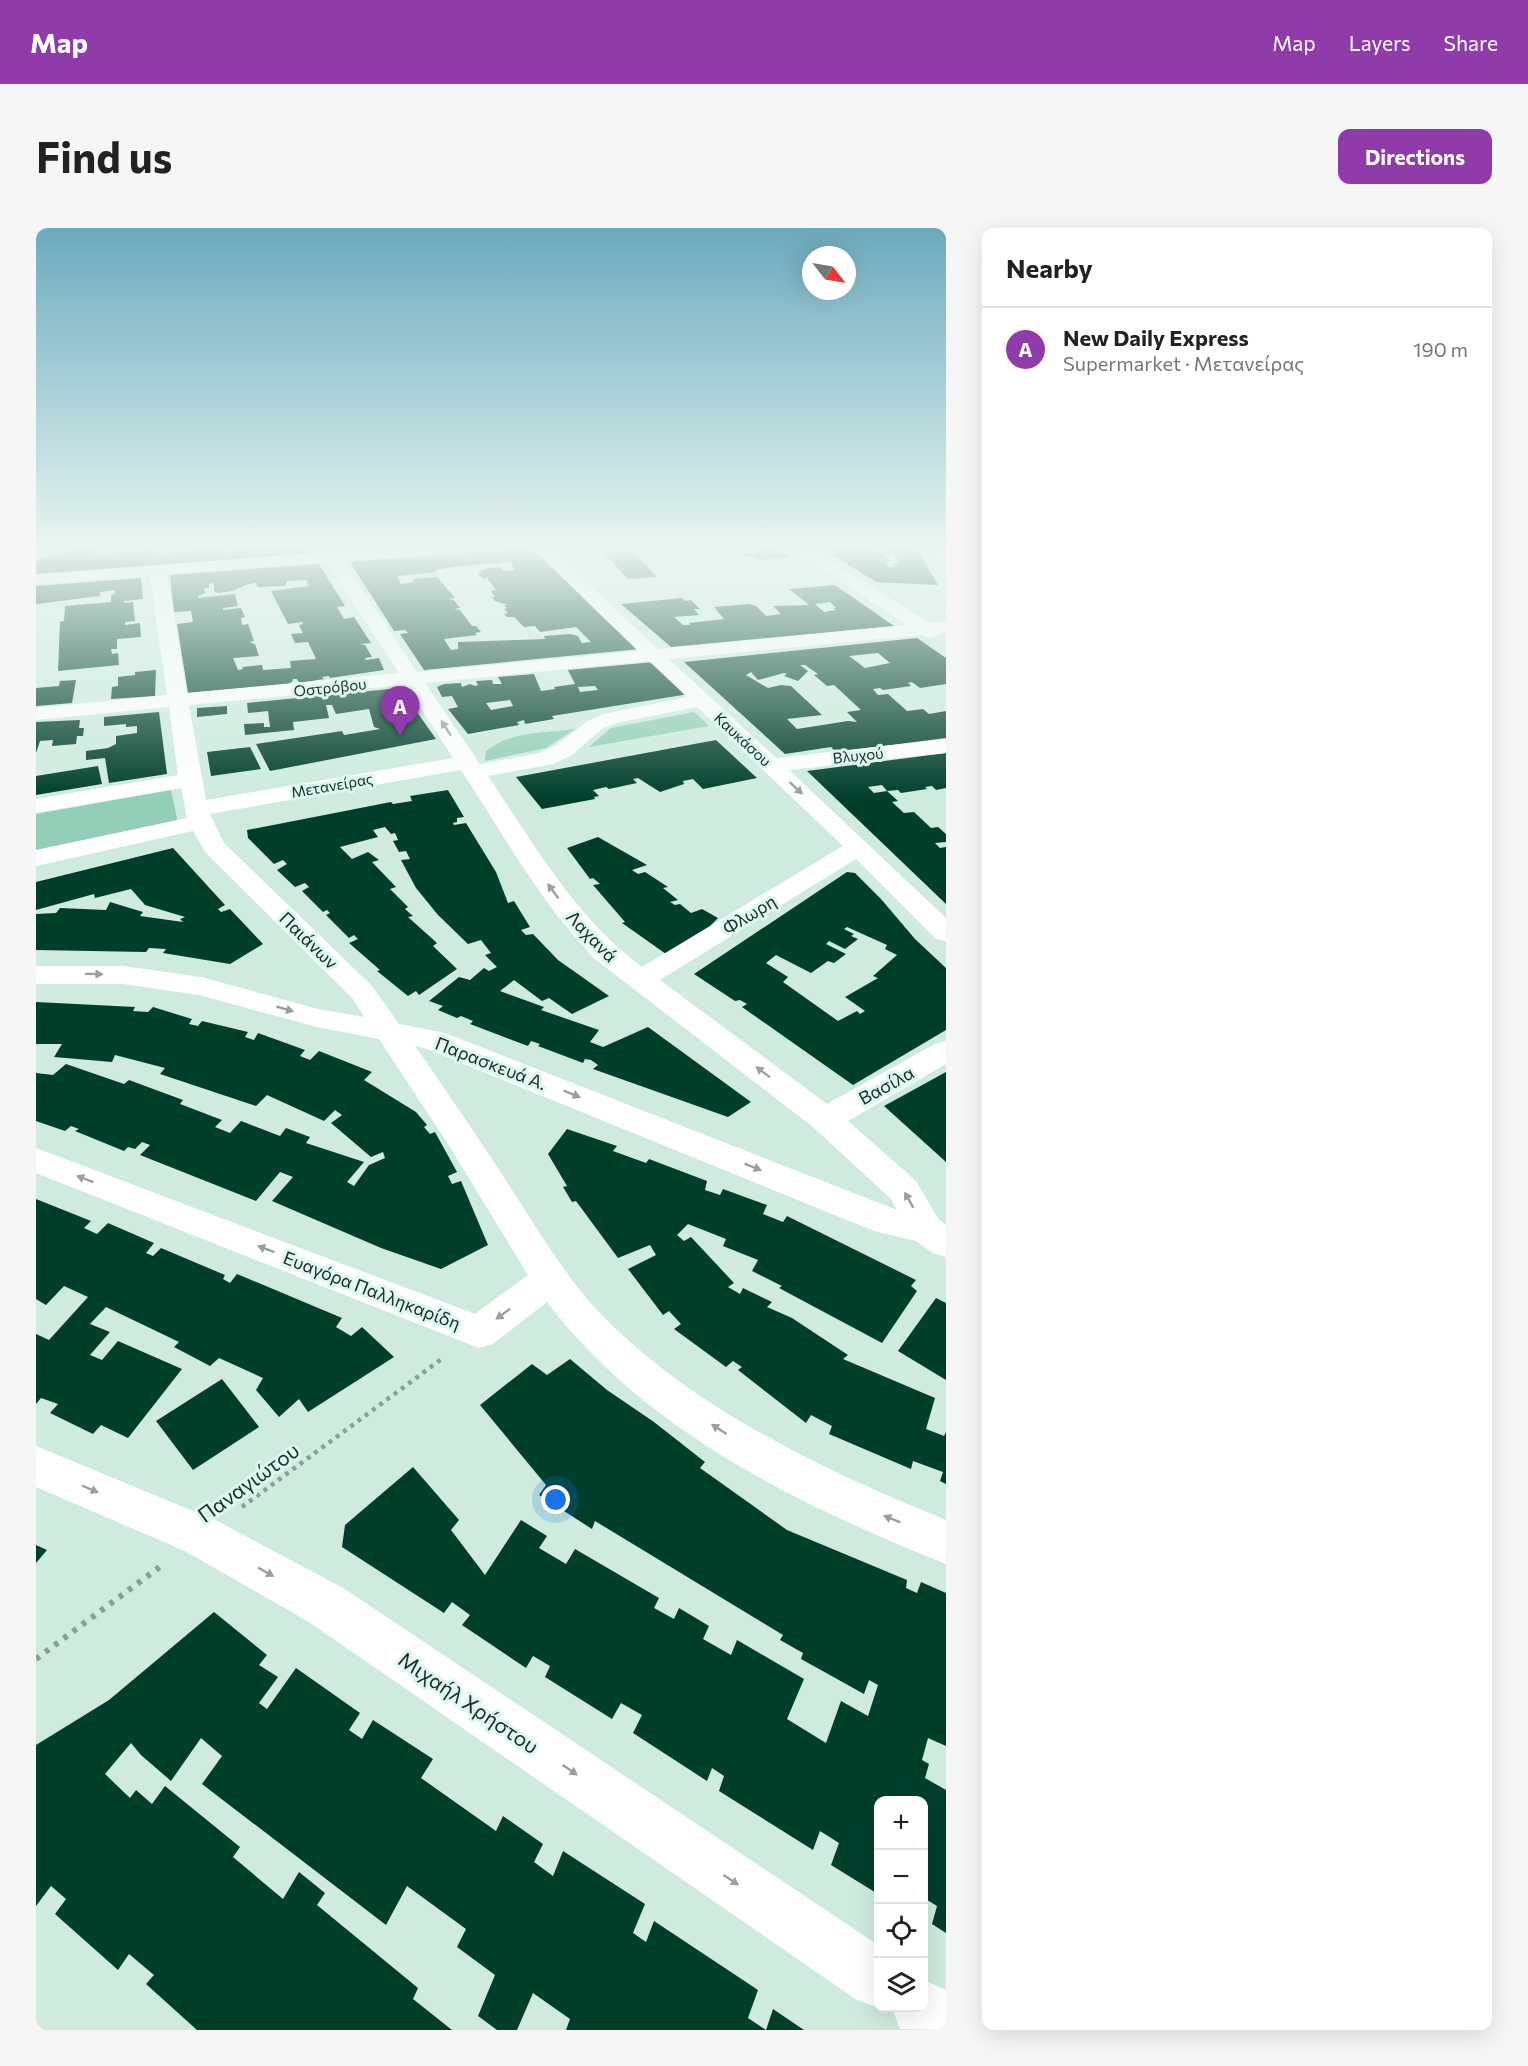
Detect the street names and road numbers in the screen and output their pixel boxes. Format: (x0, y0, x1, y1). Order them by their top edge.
street label: Οστρόβου (293, 674, 367, 700)
street label: Καυκάσου (711, 708, 775, 770)
street label: Βλυχού (832, 743, 884, 767)
street label: Μετανείρας (290, 769, 374, 801)
street label: Φλωρη (718, 889, 780, 939)
street label: Λαχανά (562, 906, 622, 966)
street label: Παιάνων (275, 907, 343, 973)
street label: Παρασκευά Α. (432, 1032, 550, 1094)
street label: Βασίλα (855, 1061, 917, 1109)
street label: Ευαγόρα Παλληκαρίδη (280, 1246, 464, 1334)
street label: Παναγιώτου (192, 1437, 304, 1527)
street label: Μιχαήλ Χρήστου (394, 1646, 544, 1758)

